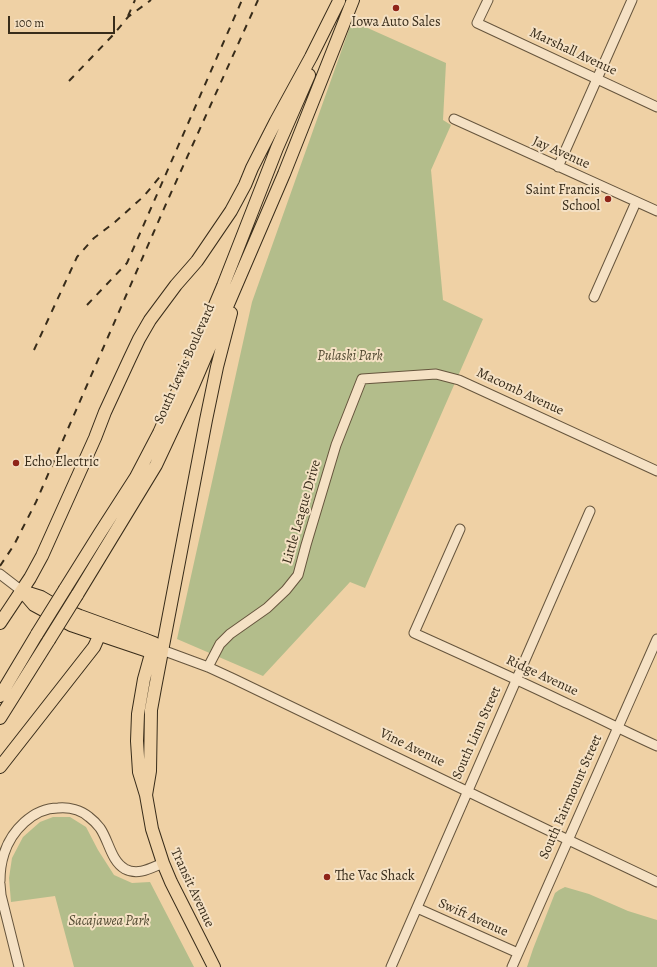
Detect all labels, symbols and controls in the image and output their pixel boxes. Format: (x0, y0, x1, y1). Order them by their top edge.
marker: Iowa Auto Sales (391, 3, 401, 13)
scale bar (10, 8, 117, 34)
text: 100 m (15, 15, 44, 31)
place label: Iowa Auto Sales (351, 15, 441, 31)
street label: Marshall Avenue (527, 24, 619, 80)
street label: Jay Avenue (530, 133, 592, 173)
place label: Saint Francis School (526, 183, 600, 216)
marker: Saint Francis School (603, 194, 613, 204)
street label: South Lewis Boulevard (151, 301, 219, 427)
park label: Pulaski Park (317, 349, 383, 365)
street label: Macomb Avenue (474, 364, 566, 420)
place label: Echo Electric (24, 455, 99, 471)
marker: Echo Electric (11, 458, 21, 468)
street label: Little League Drive (279, 458, 325, 566)
street label: Ridge Avenue (503, 652, 581, 700)
street label: South Linn Street (449, 684, 505, 782)
street label: Vine Avenue (377, 725, 447, 771)
street label: South Fairmount Street (536, 732, 606, 862)
street label: Transit Avenue (166, 846, 218, 930)
place label: The Vac Shack (335, 869, 415, 885)
marker: The Vac Shack (322, 872, 332, 882)
street label: Swift Avenue (436, 895, 510, 941)
park label: Sacajawea Park (68, 914, 150, 930)

